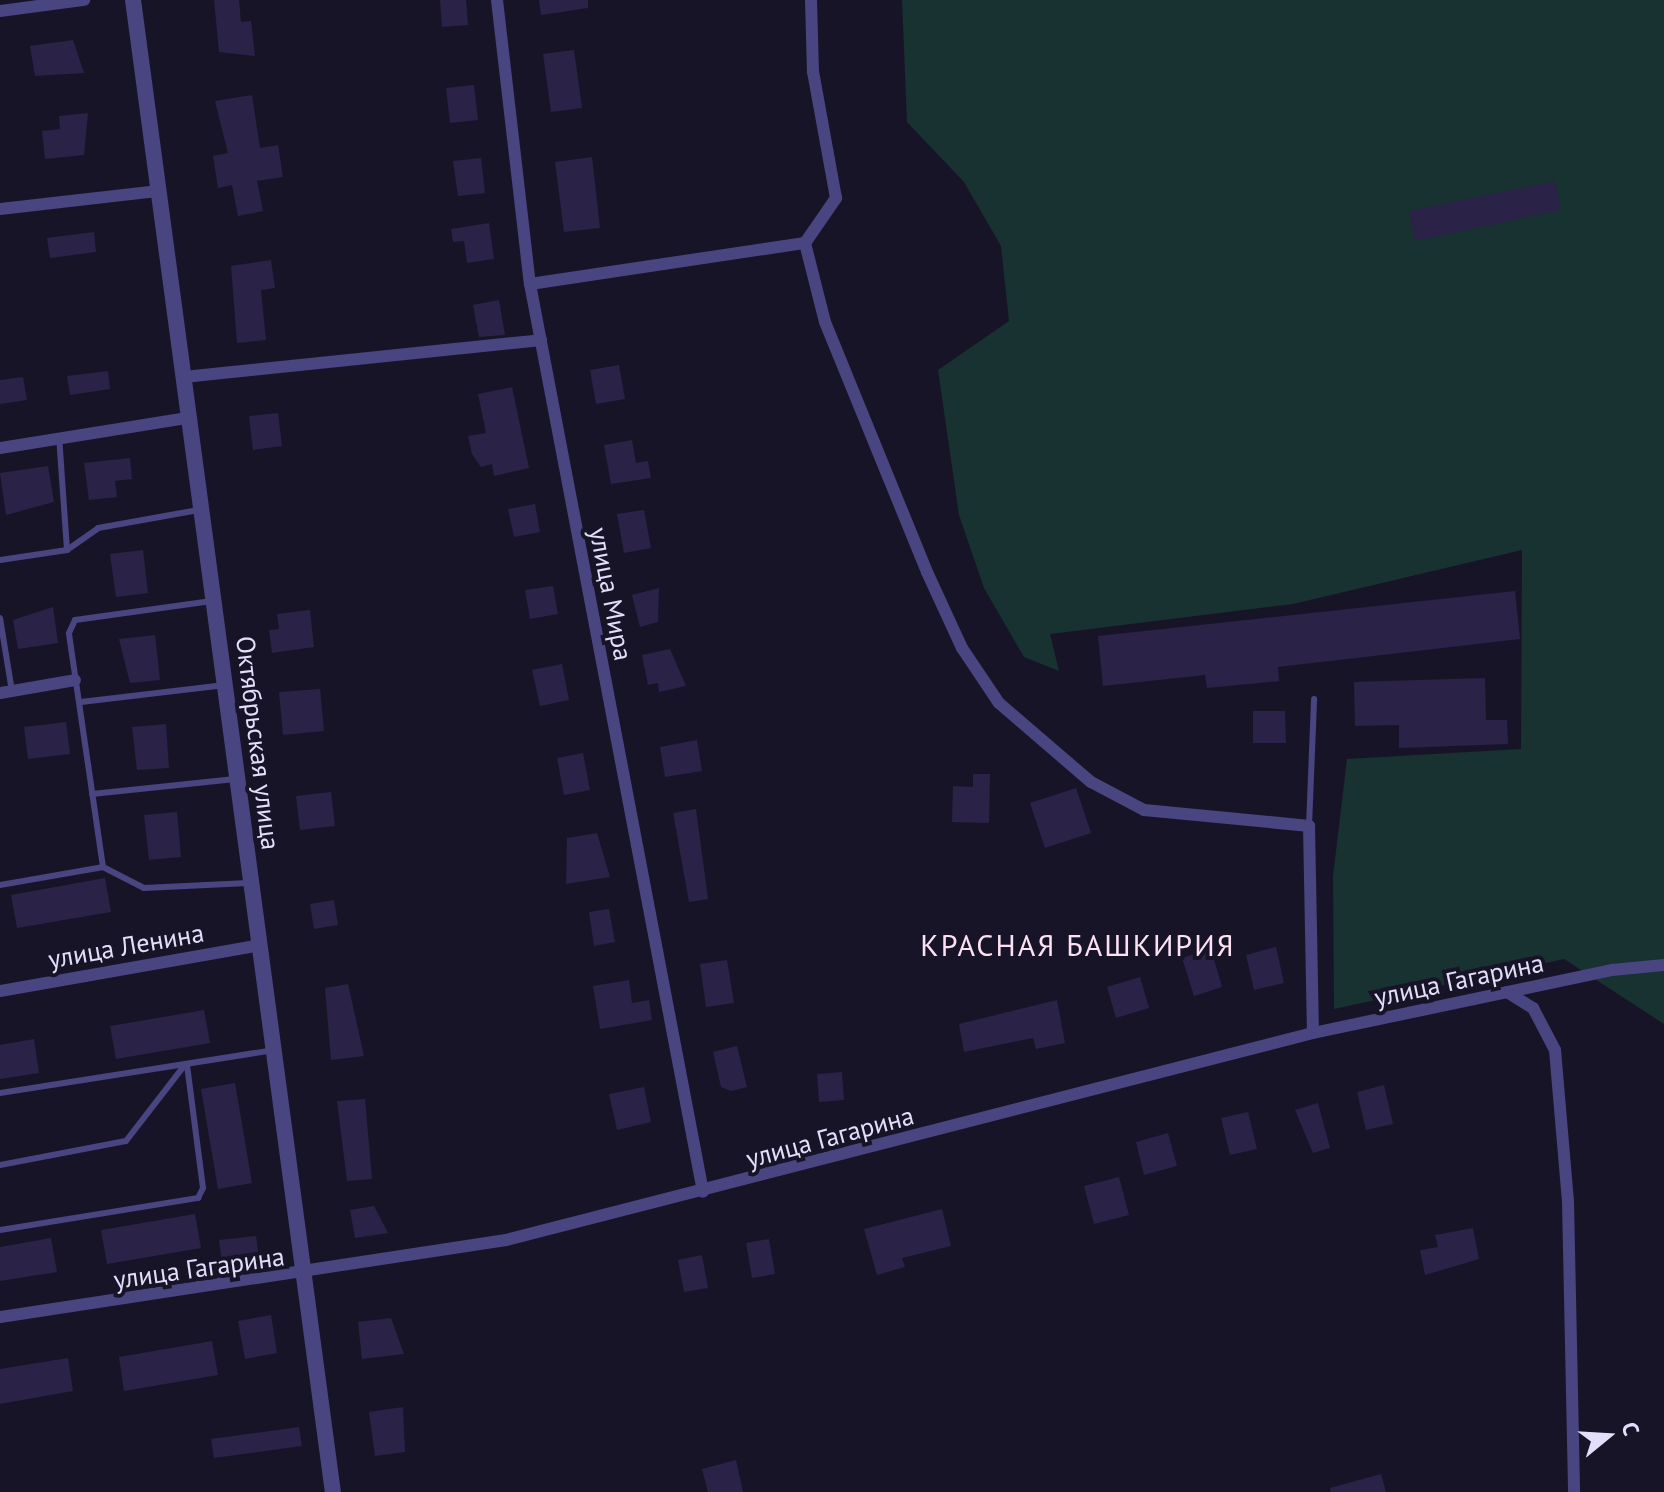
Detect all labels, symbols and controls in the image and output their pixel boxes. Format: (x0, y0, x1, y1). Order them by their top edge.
street label: улица Мира (583, 525, 639, 663)
street label: Октябрьская улица (229, 634, 287, 852)
street label: улица Ленина (46, 917, 206, 975)
district label: КРАСНАЯ БАШКИРИЯ (920, 927, 1236, 963)
street label: улица Гагарина (1371, 947, 1547, 1013)
street label: улица Гагарина (743, 1100, 917, 1174)
street label: улица Гагарина (112, 1241, 286, 1295)
north arrow (1568, 1396, 1648, 1476)
text: С (1616, 1418, 1646, 1439)

